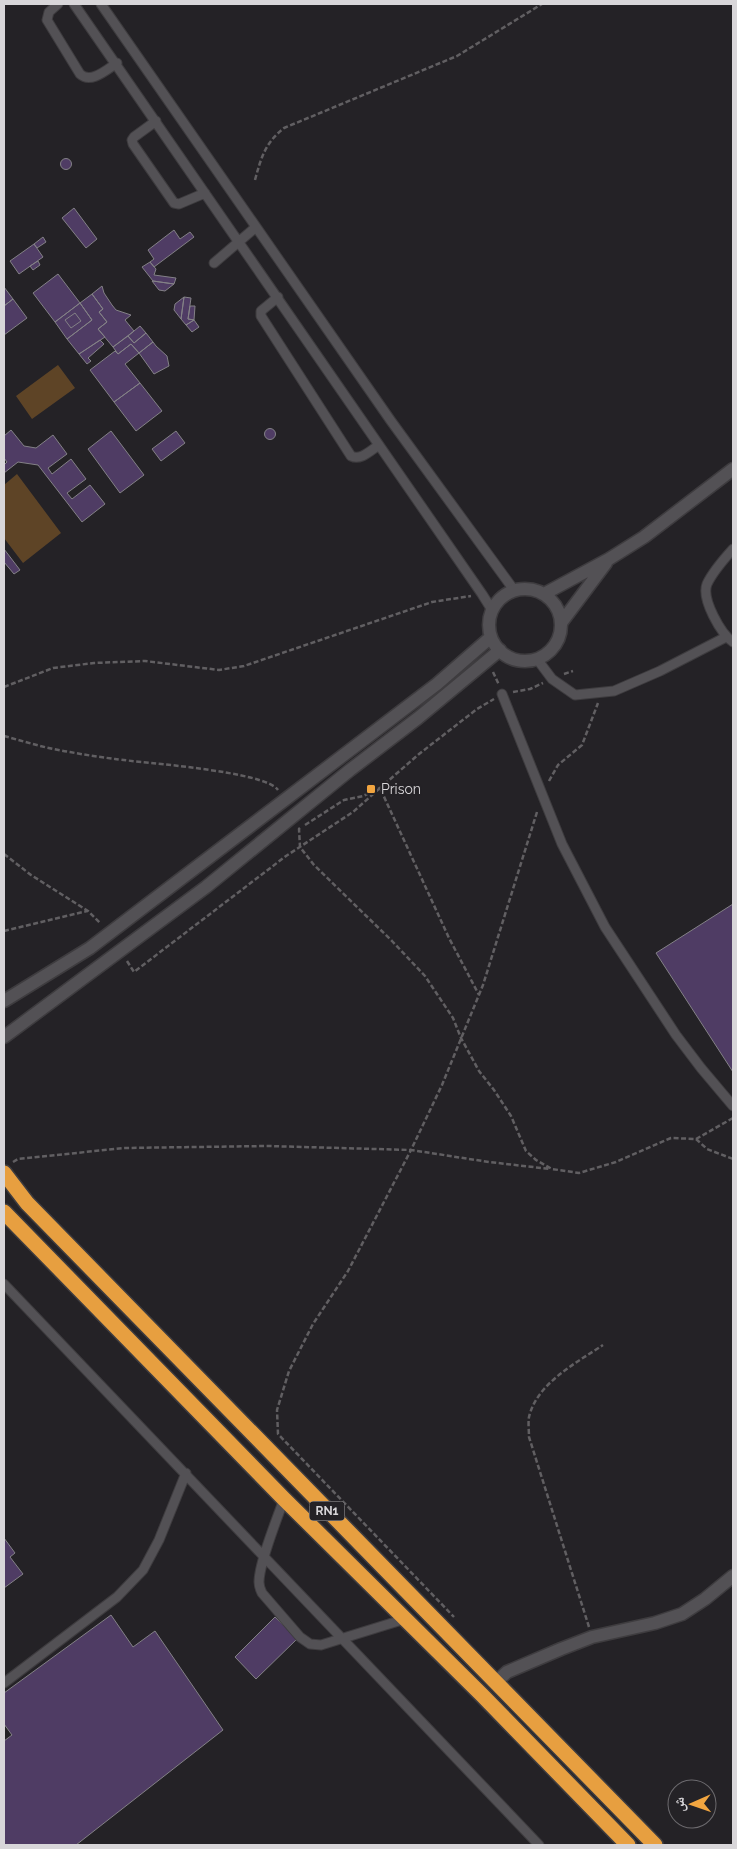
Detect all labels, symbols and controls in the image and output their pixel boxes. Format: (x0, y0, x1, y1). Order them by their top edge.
place label: Prison (381, 781, 421, 797)
marker: Prison (365, 783, 377, 795)
road number: RN1 (310, 1502, 344, 1520)
north arrow (667, 1779, 717, 1829)
text: ش (671, 1797, 688, 1812)

